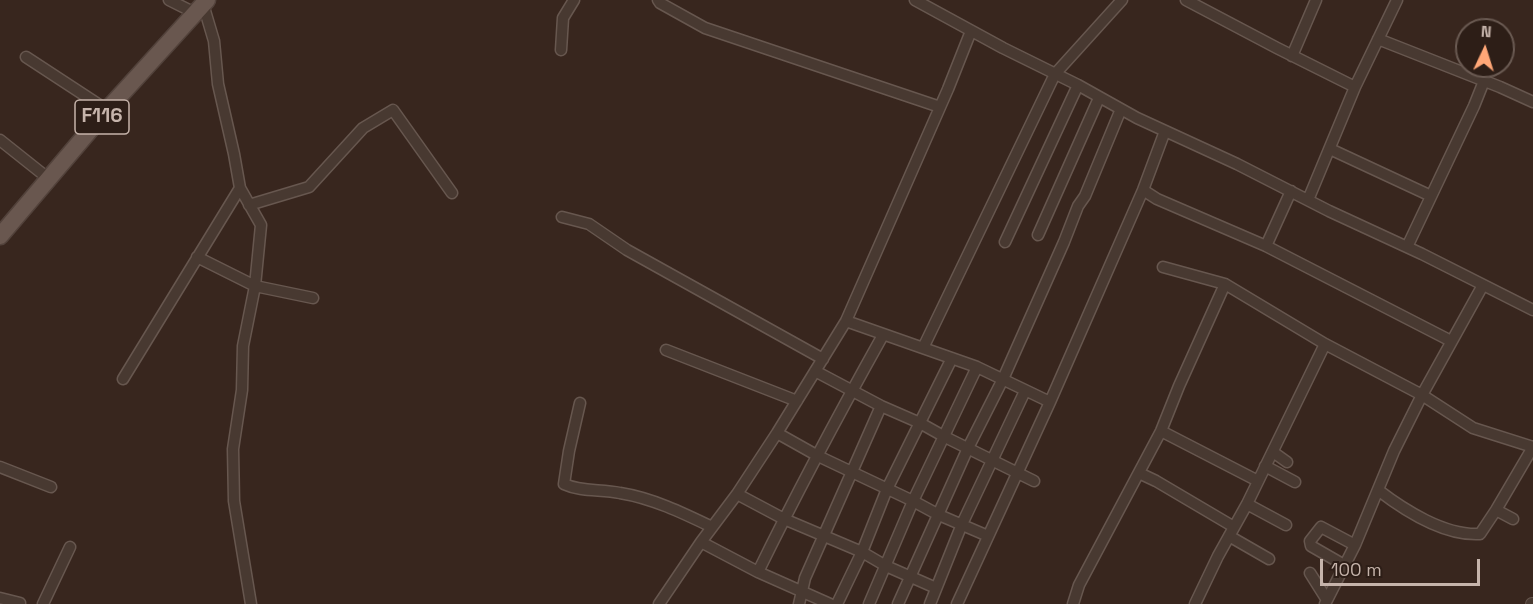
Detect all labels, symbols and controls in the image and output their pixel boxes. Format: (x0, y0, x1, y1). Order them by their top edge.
north arrow (1455, 18, 1515, 78)
text: N (1480, 21, 1492, 42)
road number: F116 (75, 100, 129, 134)
scale bar (1323, 547, 1484, 585)
text: 100 m (1331, 558, 1382, 581)

